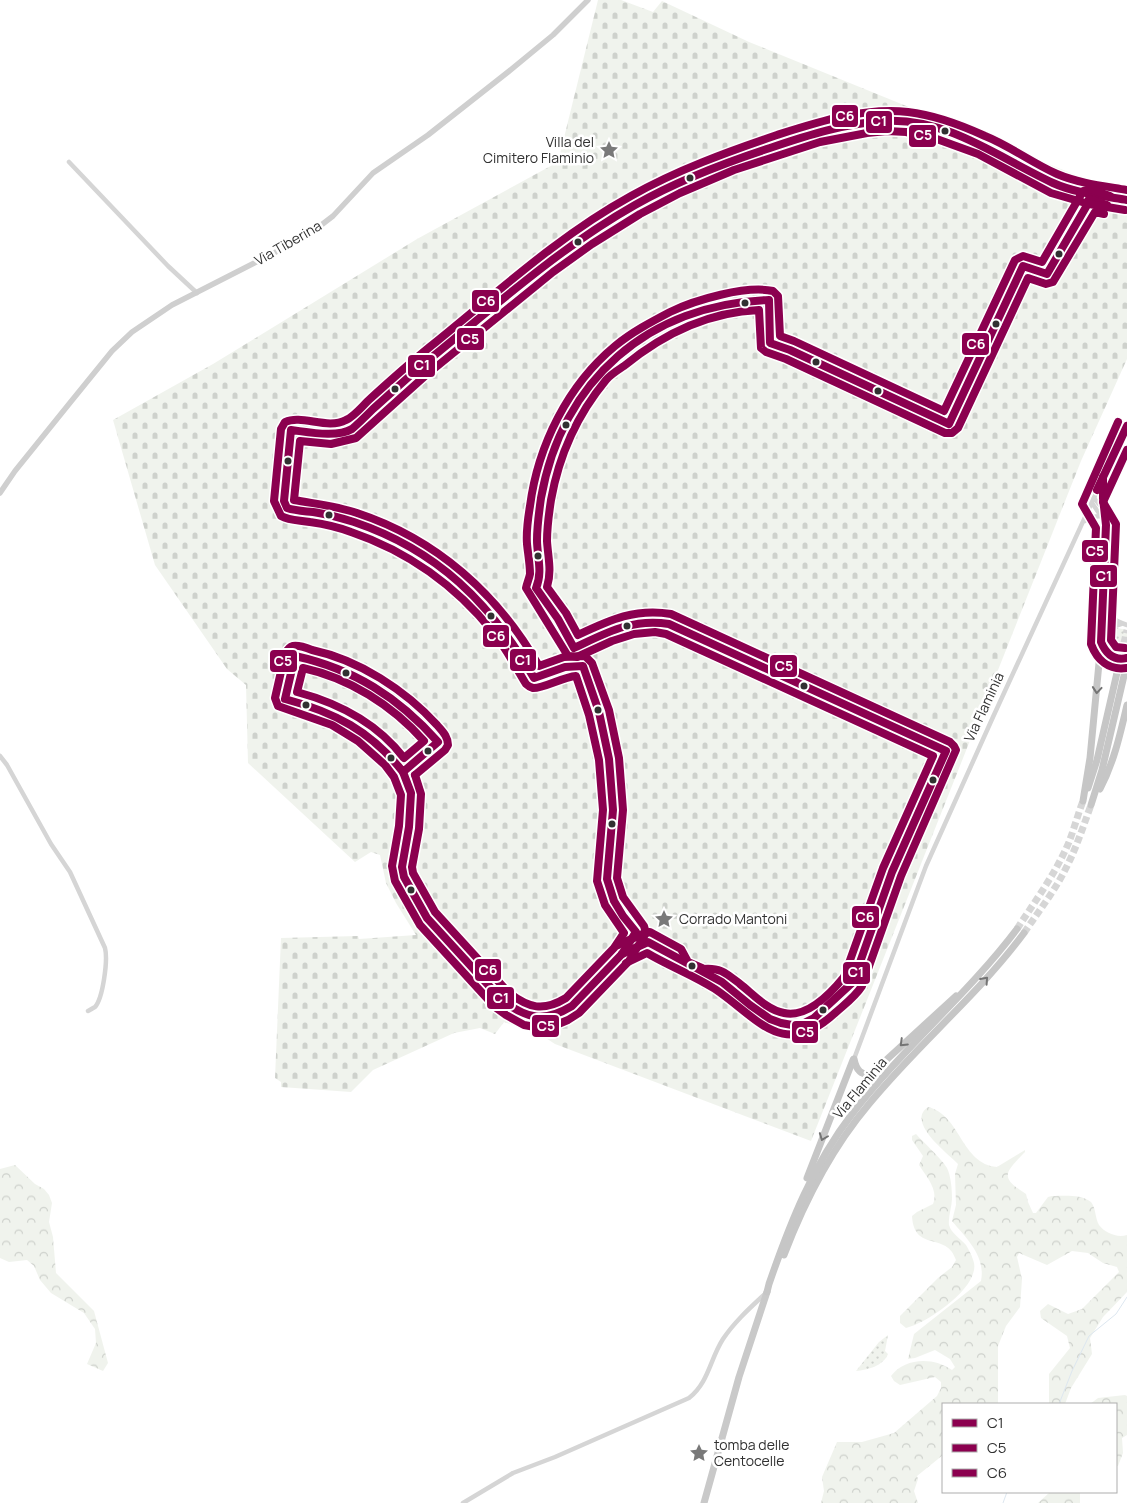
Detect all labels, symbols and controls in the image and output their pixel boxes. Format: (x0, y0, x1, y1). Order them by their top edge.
line badge: C6 (831, 104, 859, 128)
text: C6 (835, 106, 855, 125)
line badge: C1 (865, 110, 893, 134)
text: C1 (871, 111, 887, 130)
line badge: C5 (908, 124, 937, 148)
text: C5 (914, 125, 932, 144)
unlabelled marker (940, 126, 950, 136)
place label: Villa del Cimitero Flaminio (483, 132, 594, 167)
place icon: Villa del Cimitero Flaminio (598, 139, 620, 161)
unlabelled marker (685, 173, 695, 183)
street label: Via Tiberina (251, 216, 325, 269)
unlabelled marker (573, 237, 583, 247)
unlabelled marker (1054, 249, 1064, 259)
line badge: C6 (471, 289, 500, 313)
text: C6 (476, 291, 496, 310)
unlabelled marker (740, 298, 750, 308)
unlabelled marker (991, 319, 1001, 329)
line badge: C5 (456, 327, 485, 351)
text: C5 (461, 329, 479, 348)
line badge: C6 (961, 332, 990, 356)
text: C6 (966, 334, 986, 353)
line badge: C1 (407, 354, 436, 378)
text: C1 (414, 355, 430, 374)
unlabelled marker (811, 357, 821, 367)
unlabelled marker (390, 384, 400, 394)
unlabelled marker (873, 386, 883, 396)
unlabelled marker (561, 420, 571, 430)
unlabelled marker (283, 456, 293, 466)
unlabelled marker (324, 510, 334, 520)
line badge: C5 (1081, 539, 1109, 563)
text: C5 (1086, 541, 1104, 560)
unlabelled marker (533, 551, 543, 561)
line badge: C1 (1089, 564, 1118, 588)
text: C1 (1096, 566, 1112, 585)
unlabelled marker (486, 611, 496, 621)
unlabelled marker (622, 621, 632, 631)
line badge: C6 (482, 624, 510, 648)
text: C6 (486, 626, 506, 645)
line badge: C1 (509, 648, 537, 672)
line badge: C5 (269, 649, 298, 673)
text: C1 (515, 650, 531, 669)
text: C5 (274, 651, 292, 670)
line badge: C5 (769, 654, 798, 678)
text: C5 (775, 656, 793, 675)
unlabelled marker (341, 668, 351, 678)
street label: Via Flaminia (959, 669, 1008, 745)
unlabelled marker (799, 681, 809, 691)
one-way arrow (1091, 687, 1102, 695)
unlabelled marker (301, 700, 311, 710)
unlabelled marker (593, 705, 603, 715)
unlabelled marker (423, 746, 433, 756)
unlabelled marker (386, 753, 396, 763)
unlabelled marker (928, 775, 938, 785)
unlabelled marker (607, 819, 617, 829)
unlabelled marker (406, 885, 416, 895)
line badge: C6 (851, 905, 880, 929)
text: C6 (855, 907, 875, 926)
place icon: Corrado Mantoni (653, 908, 675, 930)
place label: Corrado Mantoni (679, 909, 787, 928)
line badge: C6 (474, 958, 502, 982)
text: C6 (478, 960, 498, 979)
unlabelled marker (687, 961, 697, 971)
line badge: C1 (842, 961, 871, 985)
text: C1 (848, 962, 864, 981)
one-way arrow (979, 976, 988, 985)
line badge: C1 (486, 986, 515, 1010)
text: C1 (493, 988, 509, 1007)
unlabelled marker (818, 1005, 828, 1015)
line badge: C5 (531, 1014, 560, 1038)
text: C5 (537, 1016, 555, 1035)
line badge: C5 (791, 1020, 819, 1044)
text: C5 (796, 1022, 814, 1041)
one-way arrow (900, 1037, 909, 1046)
street label: Via Flaminia (828, 1053, 891, 1122)
one-way arrow (819, 1132, 829, 1141)
legend (942, 1403, 1117, 1493)
text: C1 (987, 1412, 1004, 1433)
place label: tomba delle Centocelle (714, 1435, 790, 1470)
text: C5 (987, 1437, 1006, 1458)
place icon: tomba delle Centocelle (688, 1442, 710, 1464)
text: C6 (987, 1462, 1007, 1483)

